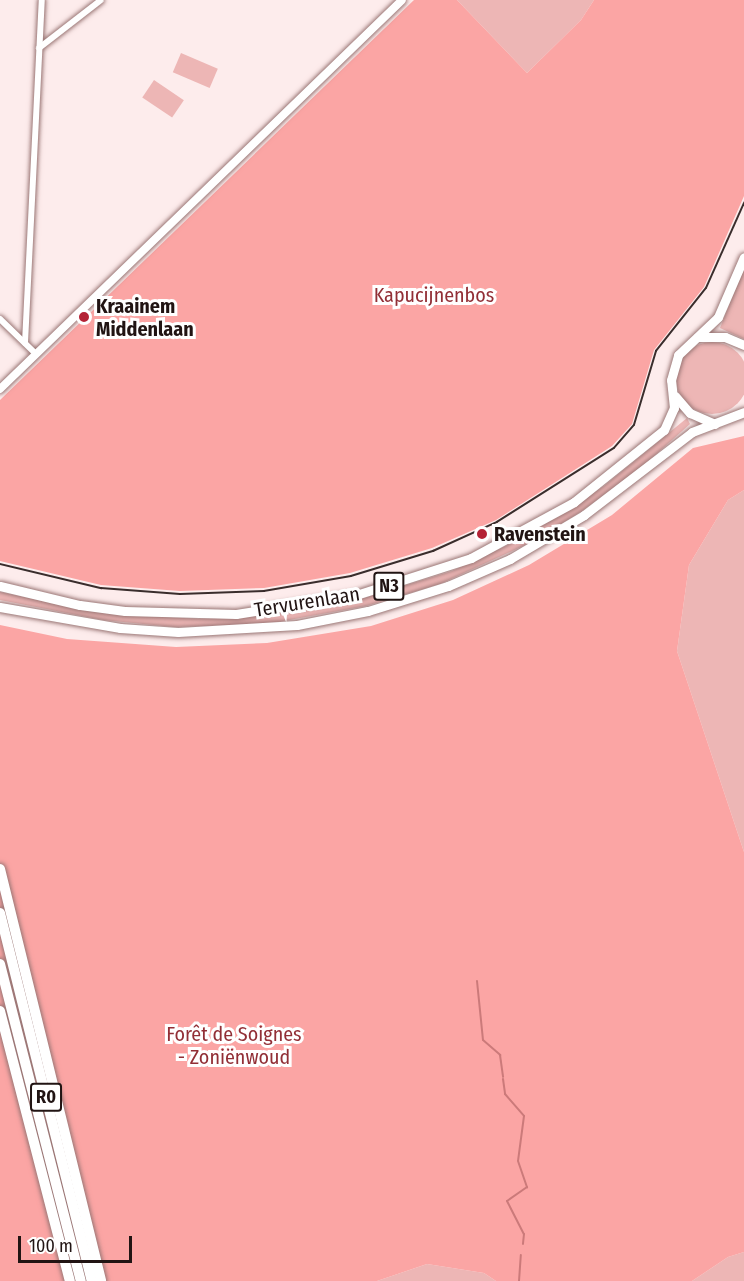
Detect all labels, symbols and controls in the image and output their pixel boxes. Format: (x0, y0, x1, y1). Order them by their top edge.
park label: Kapucijnenbos (374, 283, 494, 307)
place label: Kraainem Middenlaan (96, 294, 194, 341)
marker: Kraainem Middenlaan (77, 310, 91, 324)
place label: Ravenstein (494, 522, 586, 546)
marker: Ravenstein (475, 527, 489, 541)
road number: N3 (372, 571, 406, 601)
street label: Tervurenlaan (253, 582, 361, 622)
park label: Forêt de Soignes - Zoniënwoud (166, 1023, 302, 1070)
road number: R0 (30, 1082, 63, 1112)
scale bar (21, 1224, 135, 1262)
text: 100 m (29, 1235, 73, 1257)

